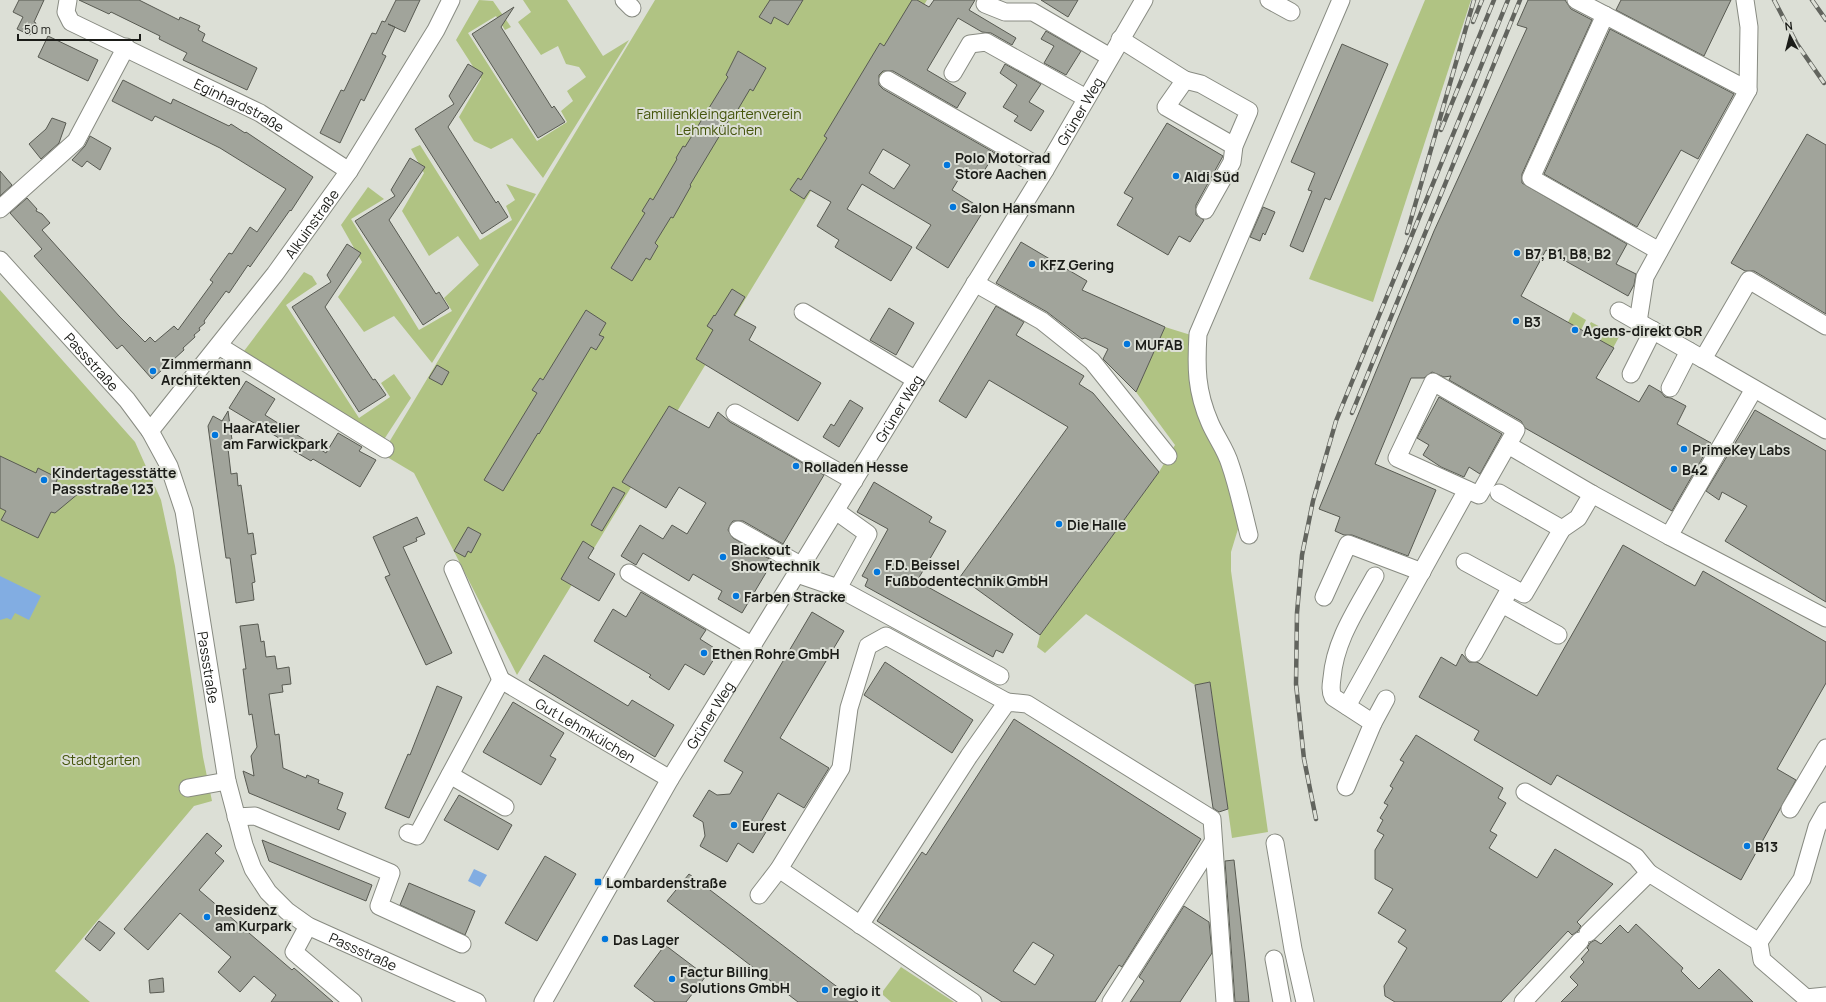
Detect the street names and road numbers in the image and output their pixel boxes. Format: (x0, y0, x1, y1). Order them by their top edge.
street label: Eginhardstraße (191, 73, 288, 136)
street label: Grüner Weg (1052, 73, 1107, 149)
street label: Alkuinstraße (280, 185, 343, 262)
street label: Passstraße (61, 328, 124, 395)
street label: Grüner Weg (870, 371, 926, 446)
street label: Passstraße (194, 630, 224, 705)
street label: Grüner Weg (681, 677, 738, 752)
street label: Gut Lehmkülchen (532, 693, 639, 766)
street label: Passstraße (326, 927, 400, 974)

